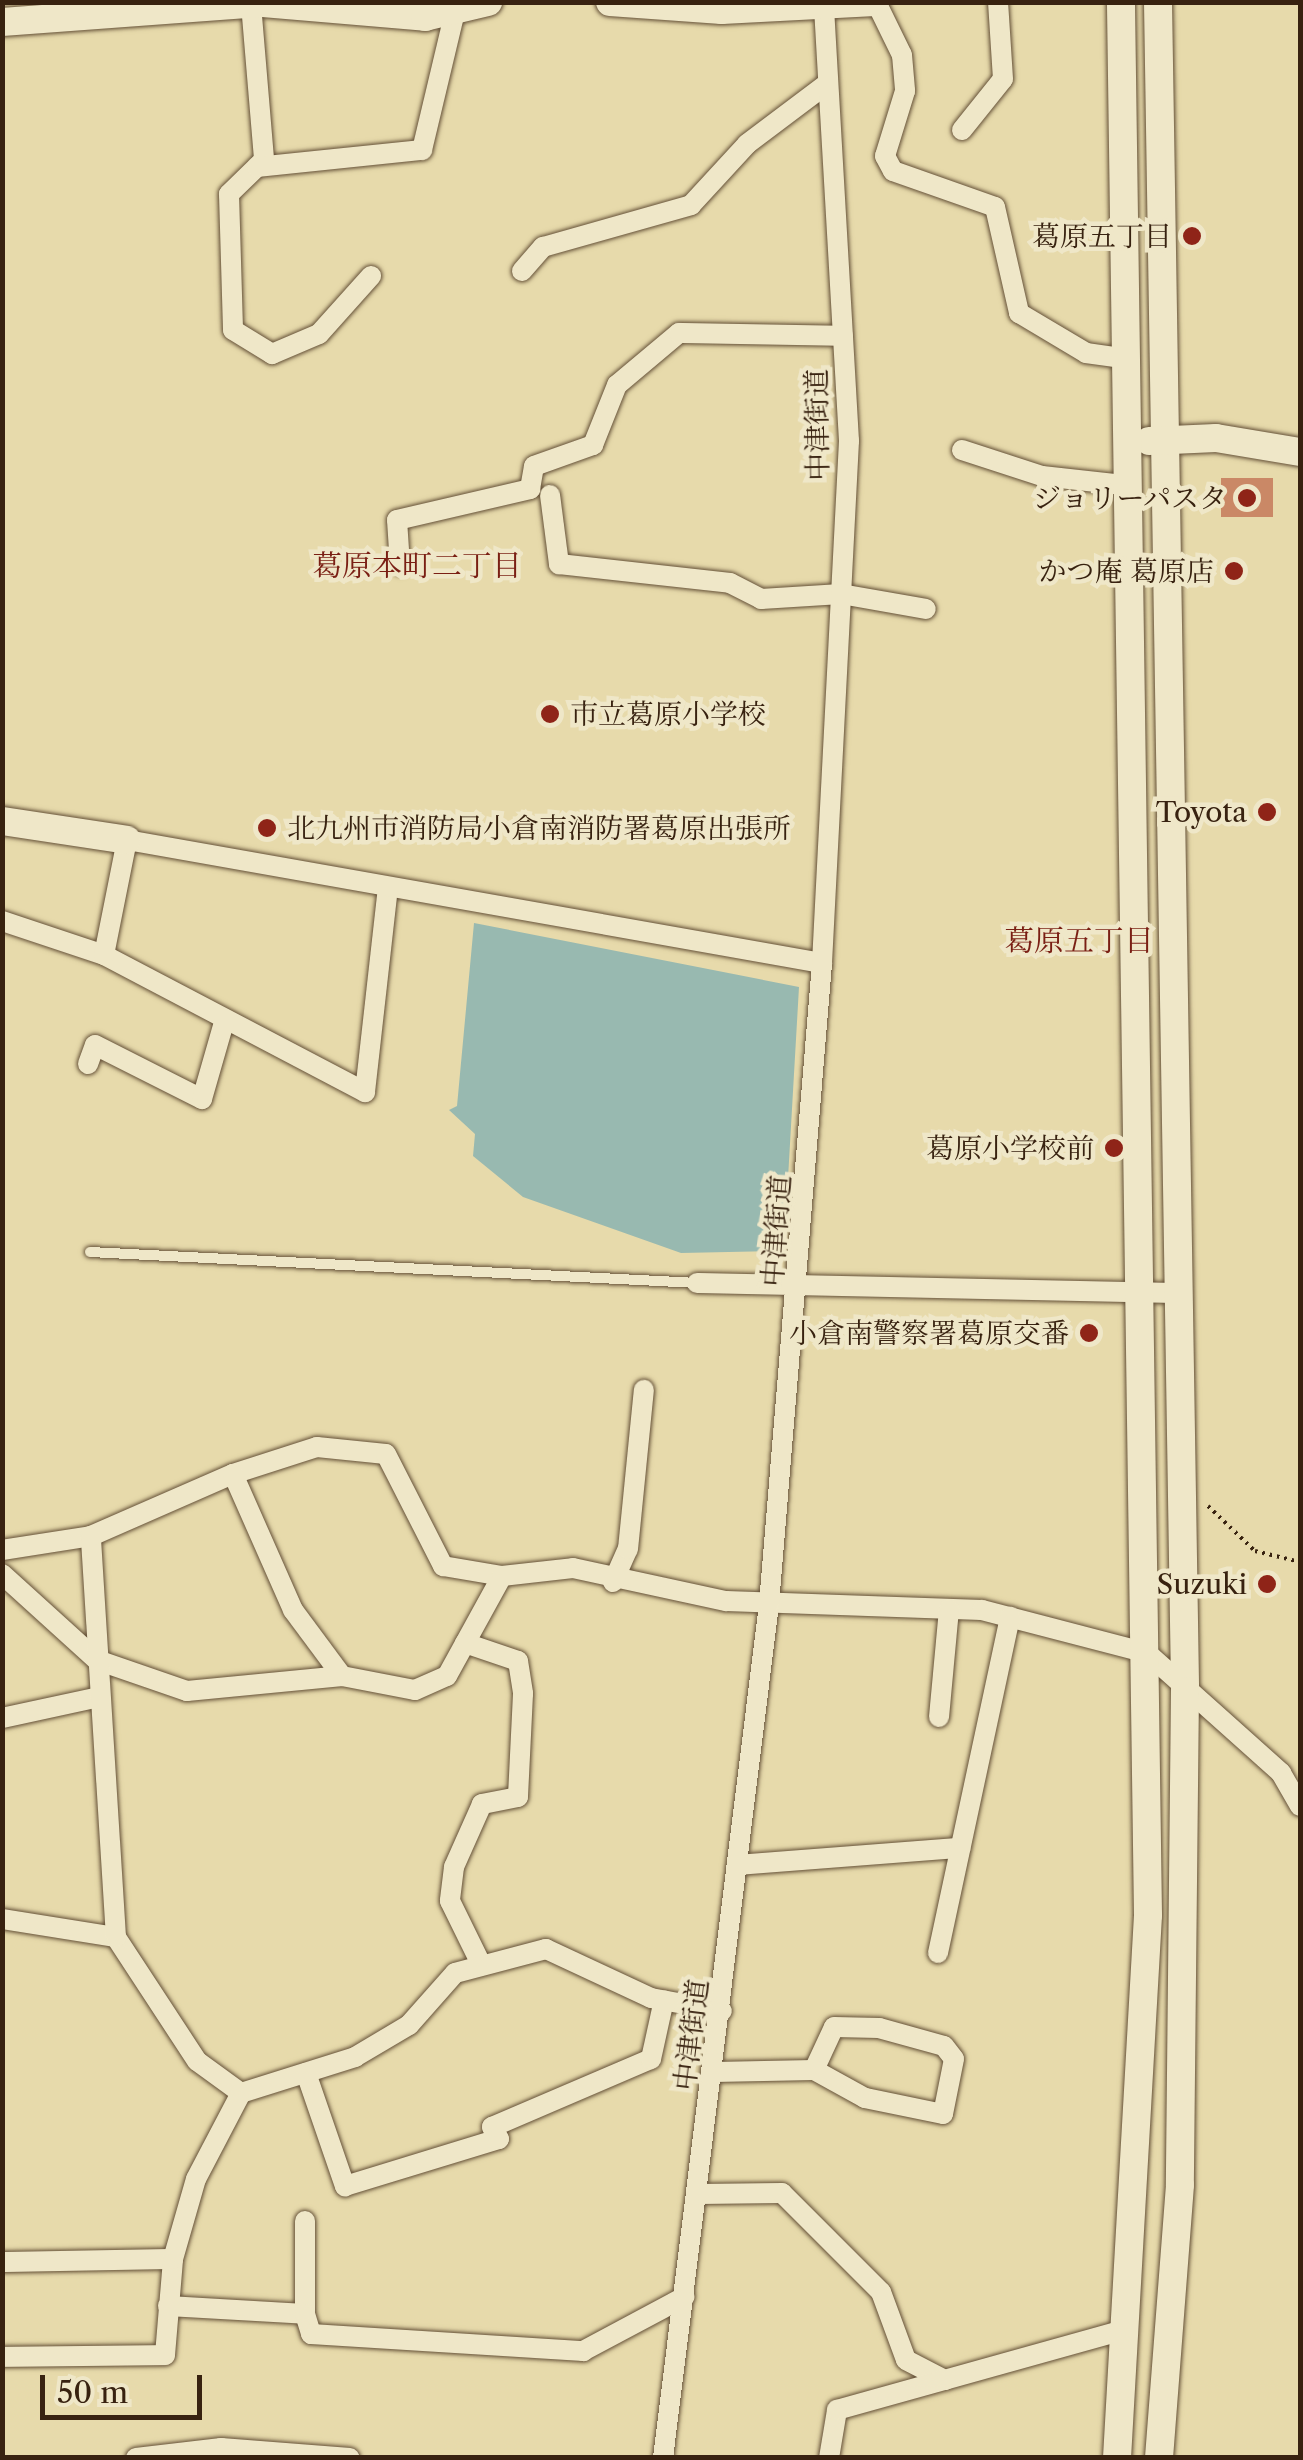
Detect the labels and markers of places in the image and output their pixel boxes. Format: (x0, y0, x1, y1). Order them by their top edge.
place label: 葛原五丁目 (1032, 219, 1172, 253)
marker: 葛原五丁目 (1181, 225, 1203, 247)
place label: ジョリーパスタ (1031, 481, 1227, 515)
marker: ジョリーパスタ (1236, 487, 1258, 509)
place label: かつ庵 葛原店 (1039, 554, 1214, 588)
marker: かつ庵 葛原店 (1223, 560, 1245, 582)
place label: 市立葛原小学校 (570, 697, 766, 731)
marker: 市立葛原小学校 (539, 703, 561, 725)
place label: Toyota (1156, 795, 1247, 829)
marker: Toyota (1256, 801, 1278, 823)
place label: 北九州市消防局小倉南消防署葛原出張所 (287, 811, 791, 845)
marker: 北九州市消防局小倉南消防署葛原出張所 (256, 817, 278, 839)
place label: 葛原小学校前 (926, 1131, 1094, 1165)
marker: 葛原小学校前 (1103, 1137, 1125, 1159)
place label: 小倉南警察署葛原交番 (789, 1316, 1069, 1350)
marker: 小倉南警察署葛原交番 (1078, 1322, 1100, 1344)
place label: Suzuki (1157, 1567, 1247, 1601)
marker: Suzuki (1256, 1573, 1278, 1595)

